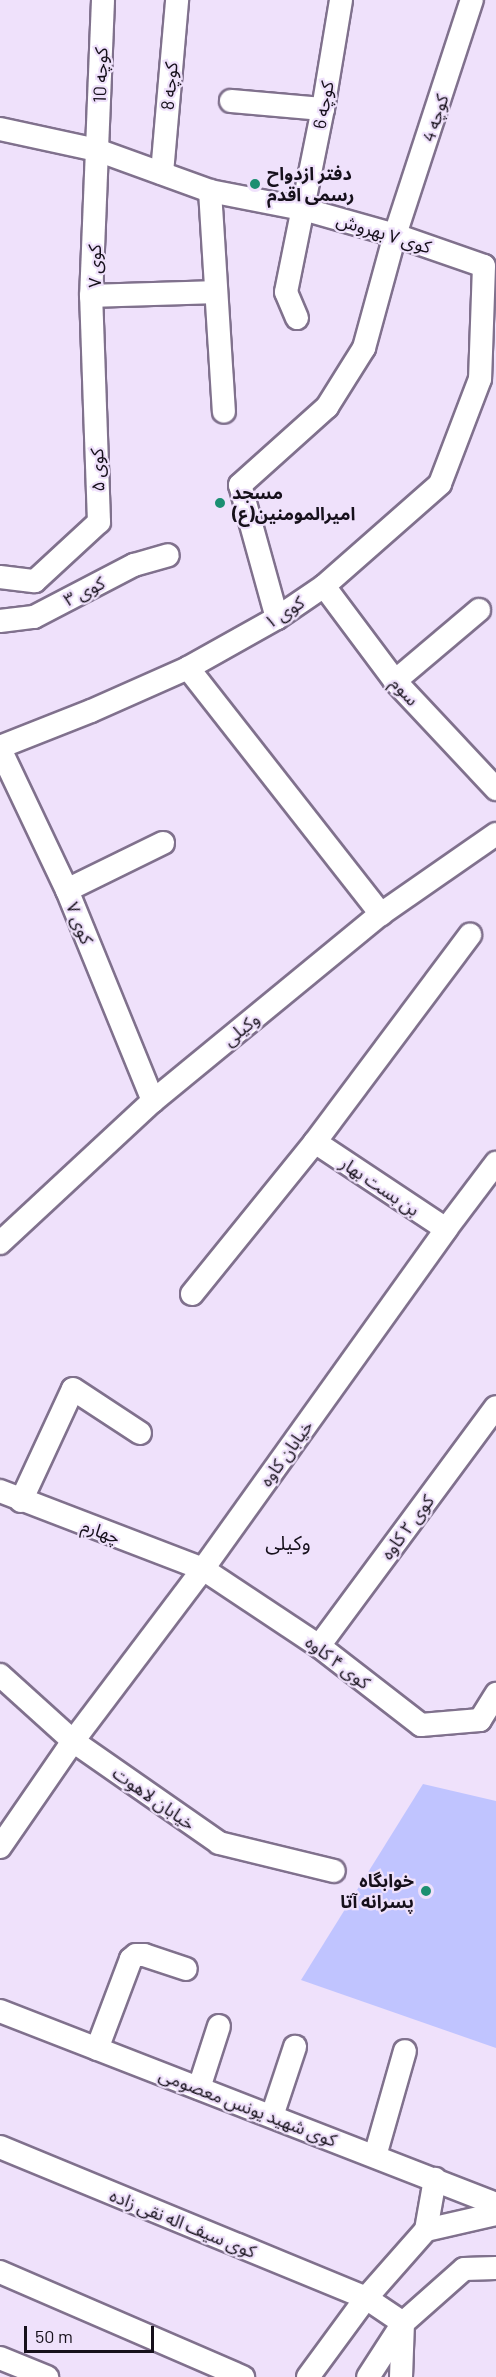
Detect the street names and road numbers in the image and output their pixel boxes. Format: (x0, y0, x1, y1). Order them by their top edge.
street label: کوچه 10 (88, 47, 112, 103)
street label: کوچه 8 (156, 61, 182, 111)
street label: کوچه 6 (308, 79, 338, 131)
street label: کوچه 4 (417, 91, 453, 145)
street label: کوی ۷ بهروش (334, 208, 434, 258)
street label: کوی ۷ (83, 244, 105, 288)
street label: کوی ۵ (85, 448, 109, 492)
street label: کوی ۳ (60, 572, 108, 610)
street label: کوی ۱ (260, 591, 308, 633)
street label: سوم (386, 672, 424, 710)
street label: کوی ۷ (62, 899, 98, 947)
street label: وکیلی (218, 1008, 264, 1050)
street label: بن بست بهار (336, 1152, 424, 1220)
street label: خیابان کاوه (255, 1416, 317, 1490)
street label: کوی ۲ کاوه (376, 1491, 438, 1563)
street label: چهارم (79, 1514, 123, 1548)
street label: کوی ۴ کاوه (302, 1631, 374, 1693)
street label: خیابان لاهوت (109, 1762, 199, 1834)
street label: کوی شهید یونس معصومی (156, 2063, 340, 2151)
street label: کوی سیف اله نقی زاده (107, 2184, 259, 2262)

